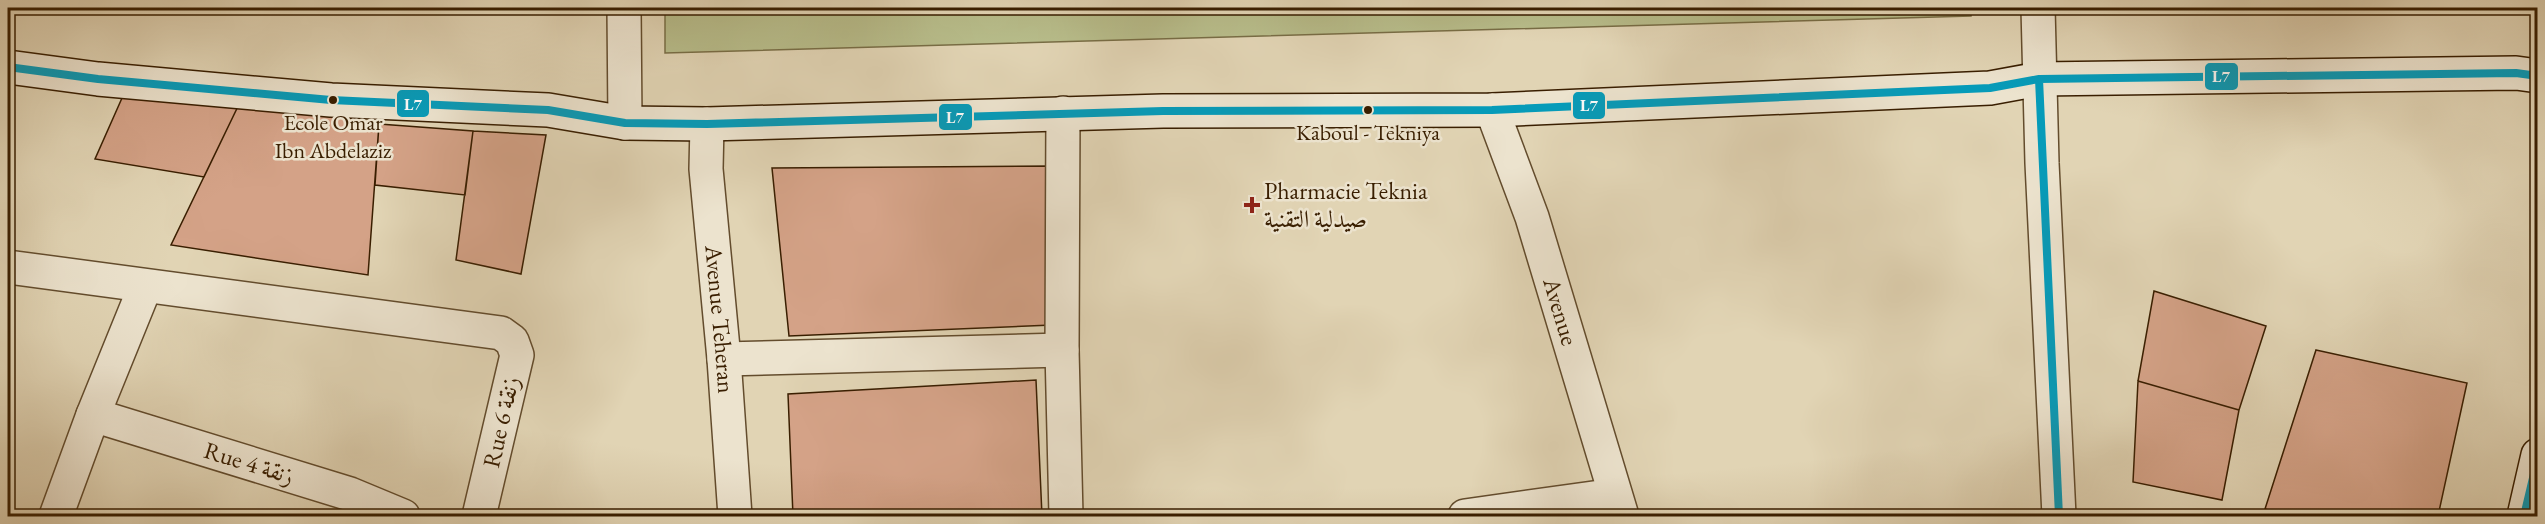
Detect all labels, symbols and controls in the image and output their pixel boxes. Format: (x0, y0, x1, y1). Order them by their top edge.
line badge: L7 (2204, 62, 2239, 91)
text: L7 (2212, 66, 2230, 87)
line badge: L7 (396, 89, 430, 118)
line badge: L7 (1572, 91, 1606, 120)
marker: Ecole Omar Ibn Abdelaziz (327, 94, 339, 106)
text: L7 (404, 94, 422, 115)
text: L7 (1580, 95, 1598, 116)
line badge: L7 (938, 103, 973, 131)
marker: Kaboul - Tekniya (1362, 104, 1374, 116)
text: L7 (946, 107, 964, 128)
place label: Ecole Omar Ibn Abdelaziz (275, 108, 392, 165)
place label: Kaboul - Tekniya (1296, 118, 1440, 147)
place label: Pharmacie Teknia صيدلية التقنية (1264, 175, 1428, 234)
marker: Pharmacie Teknia صيدلية التقنية (1245, 198, 1259, 212)
street label: Avenue Teheran (698, 243, 742, 395)
street label: Avenue (1536, 273, 1586, 349)
street label: Rue 6 زنقة (475, 373, 526, 470)
street label: Rue 4 زنقة (200, 434, 298, 491)

